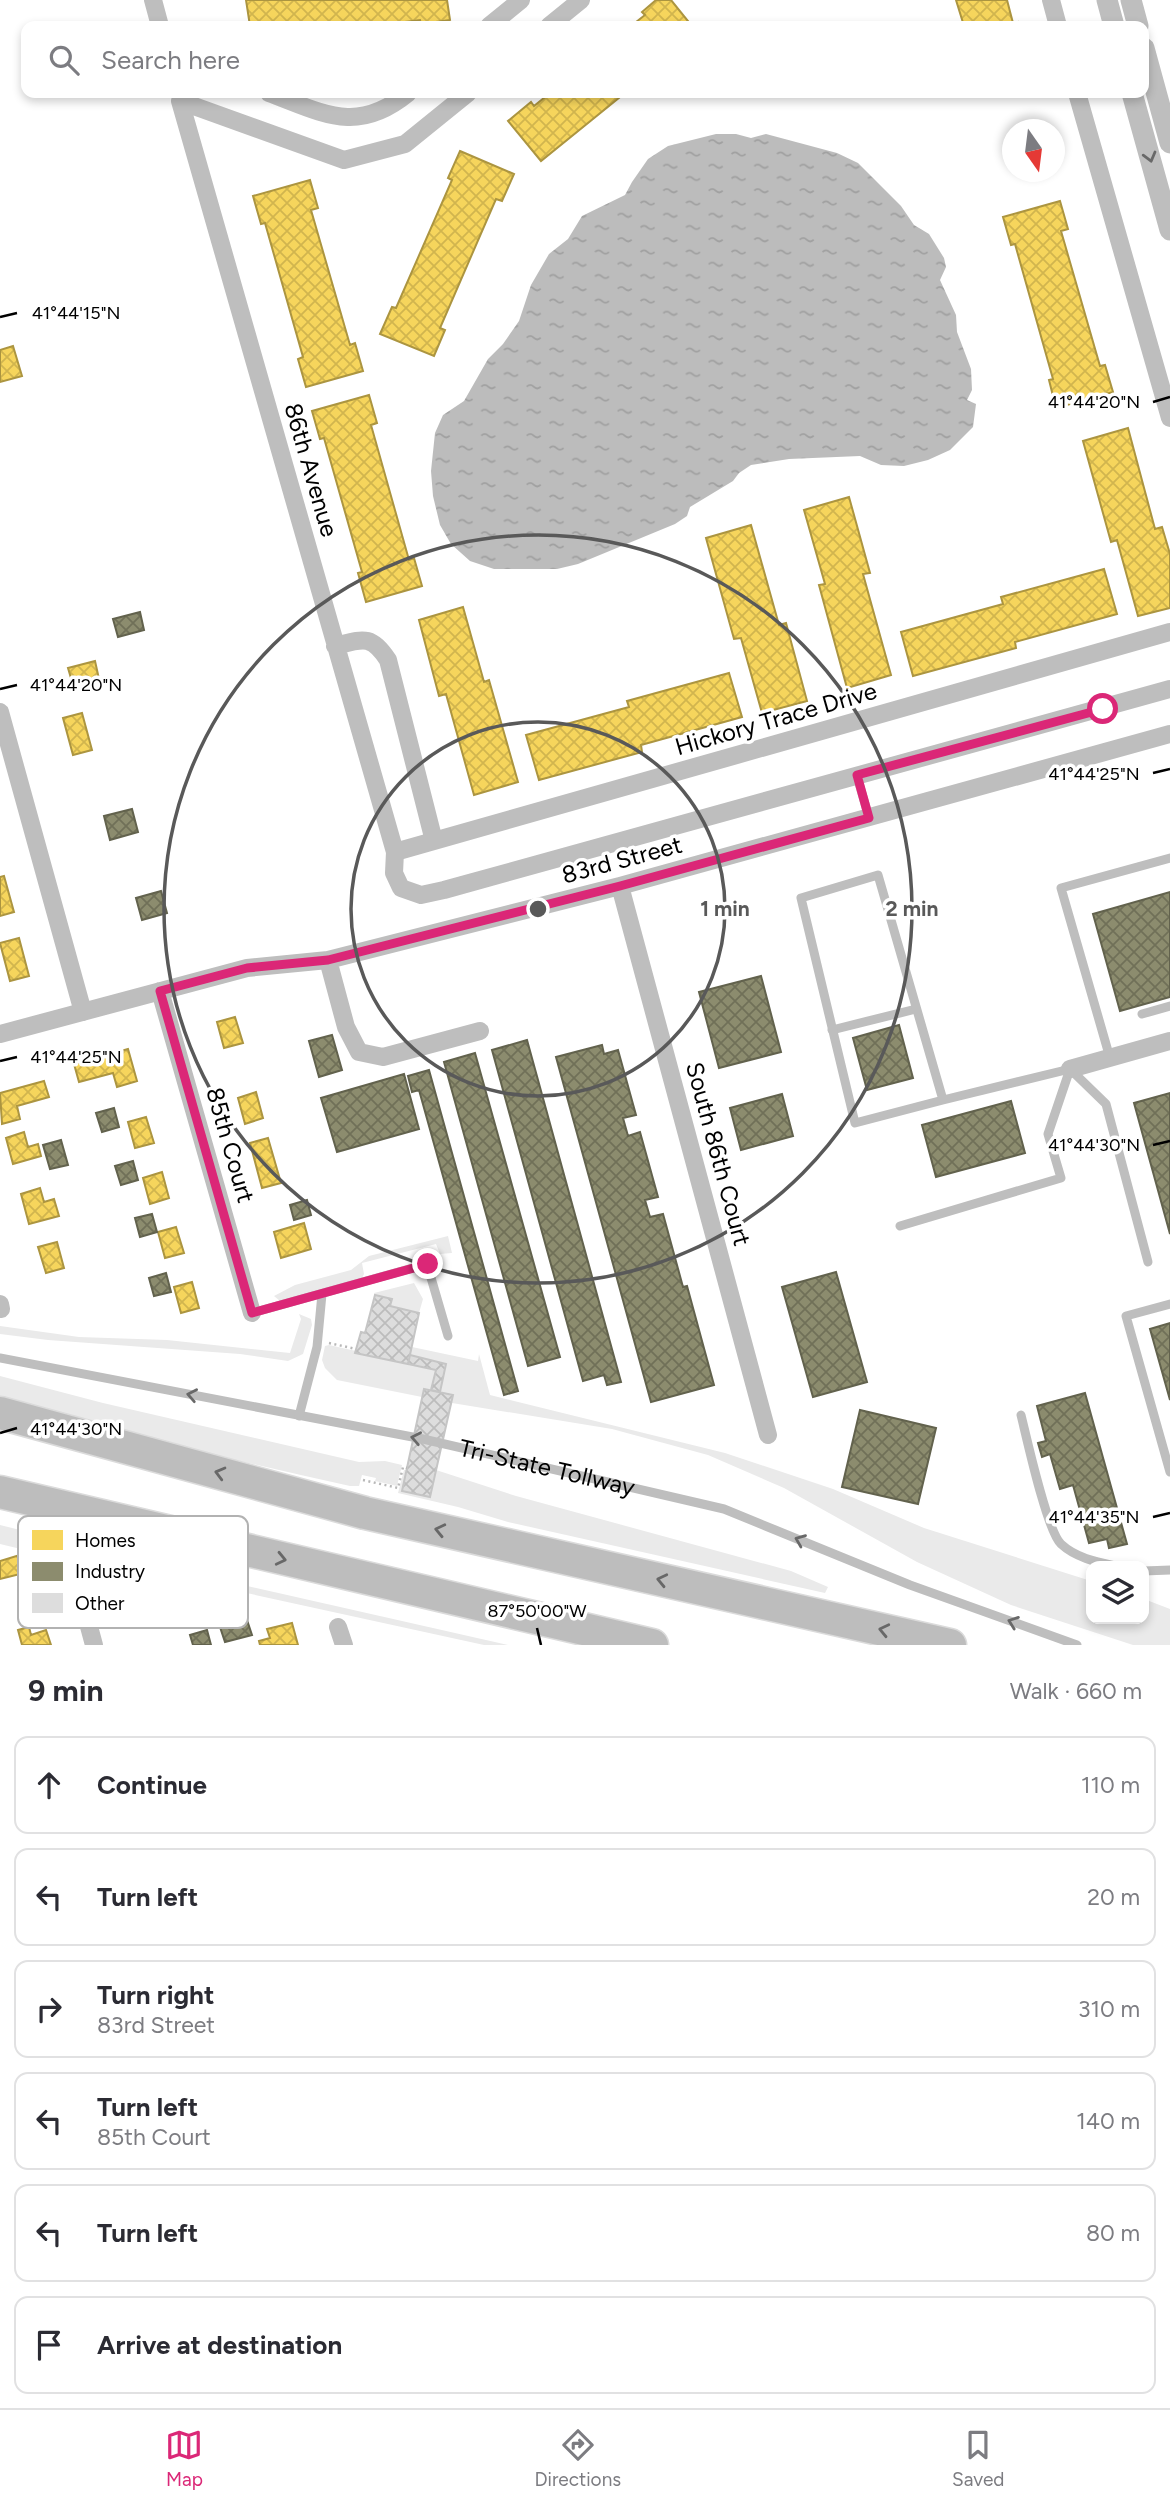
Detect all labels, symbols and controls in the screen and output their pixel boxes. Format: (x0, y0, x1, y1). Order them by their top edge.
search box (21, 21, 1149, 98)
icon: search (45, 41, 83, 79)
text: Search here (101, 44, 240, 76)
north arrow (1002, 119, 1065, 182)
one-way arrow (1142, 151, 1156, 163)
text: 41°44'15"N (32, 302, 120, 324)
text: 41°44'20"N (1048, 391, 1140, 413)
street label: 86th Avenue (279, 400, 344, 540)
text: 41°44'20"N (30, 674, 122, 696)
street label: Hickory Trace Drive (672, 676, 880, 761)
route start (1087, 693, 1118, 724)
text: 41°44'25"N (1048, 763, 1140, 785)
street label: 83rd Street (559, 830, 685, 889)
text: 1 min (700, 896, 750, 921)
text: 2 min (886, 896, 938, 921)
centre of rings (526, 897, 550, 921)
text: 41°44'25"N (30, 1046, 122, 1068)
street label: South 86th Court (680, 1059, 757, 1249)
street label: 85th Court (200, 1084, 261, 1206)
text: 41°44'30"N (1048, 1134, 1140, 1156)
route end (412, 1248, 443, 1279)
one-way arrow (186, 1388, 198, 1403)
text: 41°44'30"N (30, 1418, 122, 1440)
one-way arrow (410, 1431, 422, 1446)
street label: Tri-State Tollway (456, 1433, 638, 1502)
one-way arrow (214, 1467, 226, 1481)
text: 41°44'35"N (1048, 1506, 1140, 1528)
legend (18, 1516, 248, 1628)
one-way arrow (434, 1523, 446, 1538)
text: Homes (75, 1529, 136, 1552)
one-way arrow (795, 1534, 807, 1548)
one-way arrow (275, 1551, 287, 1565)
text: Industry (75, 1560, 145, 1583)
map controls (1086, 1561, 1149, 1624)
button: layers (1086, 1561, 1149, 1624)
one-way arrow (656, 1574, 668, 1588)
text: Other (75, 1592, 125, 1615)
text: 87°50'00"W (488, 1600, 587, 1622)
one-way arrow (1007, 1616, 1019, 1630)
one-way arrow (878, 1624, 890, 1638)
text: 9 min (28, 1672, 104, 1709)
text: Walk · 660 m (1010, 1677, 1142, 1705)
icon: ahead (30, 1766, 68, 1804)
text: Continue (97, 1769, 207, 1801)
text: 110 m (1081, 1771, 1140, 1799)
icon: left (30, 1878, 68, 1916)
text: Turn left (97, 1881, 198, 1913)
text: 20 m (1087, 1883, 1140, 1911)
text: Turn right (97, 1979, 214, 2011)
icon: right (30, 1990, 68, 2028)
text: 310 m (1078, 1995, 1140, 2023)
text: 83rd Street (97, 2011, 215, 2039)
text: Turn left (97, 2091, 198, 2123)
icon: left (30, 2102, 68, 2140)
text: 140 m (1076, 2107, 1140, 2135)
text: 85th Court (97, 2123, 211, 2151)
icon: left (30, 2214, 68, 2252)
text: Turn left (97, 2217, 198, 2249)
text: 80 m (1086, 2219, 1140, 2247)
icon: arrive (30, 2326, 68, 2364)
text: Arrive at destination (97, 2329, 342, 2361)
tab: Map (165, 2426, 203, 2491)
tab: Directions (534, 2426, 621, 2491)
tab: Saved (952, 2426, 1004, 2491)

